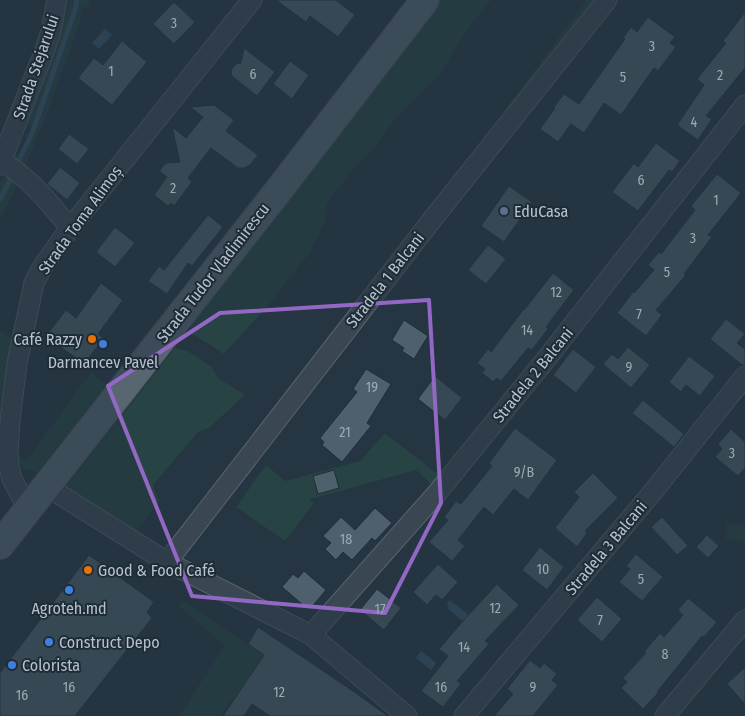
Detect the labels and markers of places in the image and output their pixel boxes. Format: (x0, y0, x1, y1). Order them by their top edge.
place label: EduCasa (514, 202, 569, 221)
marker: EduCasa (498, 205, 510, 217)
place label: Café Razzy (14, 330, 83, 349)
marker: Café Razzy (86, 333, 98, 345)
marker: Darmancev Pavel (97, 338, 109, 350)
place label: Darmancev Pavel (48, 353, 158, 372)
place label: Good & Food Café (98, 561, 215, 580)
marker: Good & Food Café (82, 564, 94, 576)
marker: Agroteh.md (63, 584, 75, 596)
place label: Agroteh.md (31, 599, 107, 618)
place label: Construct Depo (59, 633, 160, 652)
marker: Construct Depo (43, 636, 55, 648)
place label: Colorista (22, 656, 80, 675)
marker: Colorista (6, 659, 18, 671)

